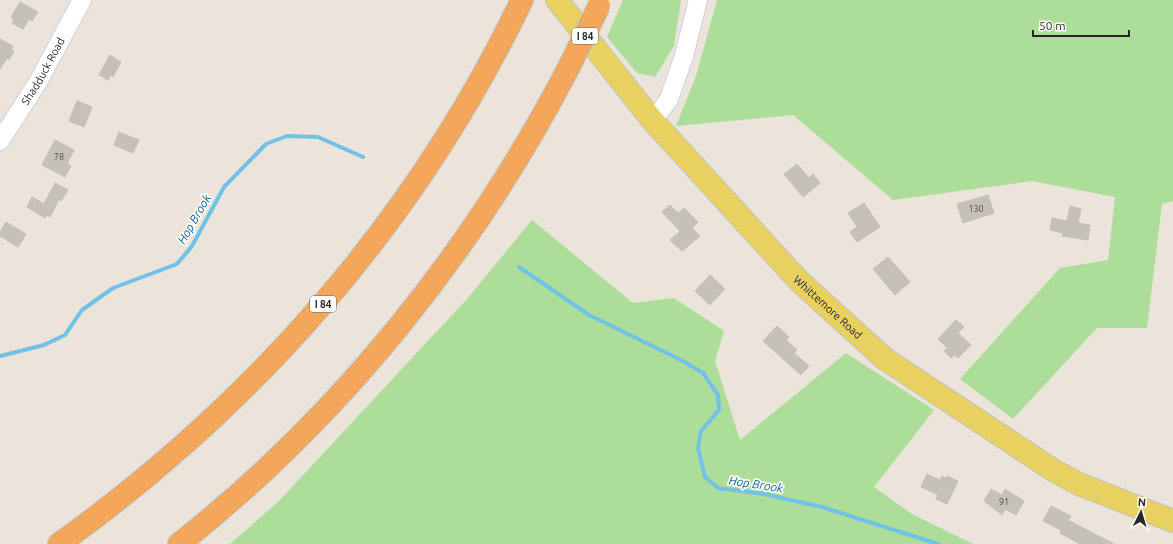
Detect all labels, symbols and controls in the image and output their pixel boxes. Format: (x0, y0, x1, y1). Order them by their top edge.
scale bar (1033, 12, 1129, 38)
text: 50 m (1039, 19, 1066, 32)
road number: I 84 (572, 28, 598, 44)
street label: Shadduck Road (19, 36, 67, 107)
house number: 78 (54, 152, 64, 162)
water label: Hop Brook (175, 191, 214, 246)
house number: 130 (968, 204, 984, 214)
street label: Whittemore Road (791, 273, 864, 341)
road number: I 84 (310, 296, 336, 312)
water label: Hop Brook (728, 473, 785, 495)
north arrow (1121, 492, 1161, 532)
text: N (1137, 496, 1146, 508)
house number: 91 (999, 497, 1009, 507)

